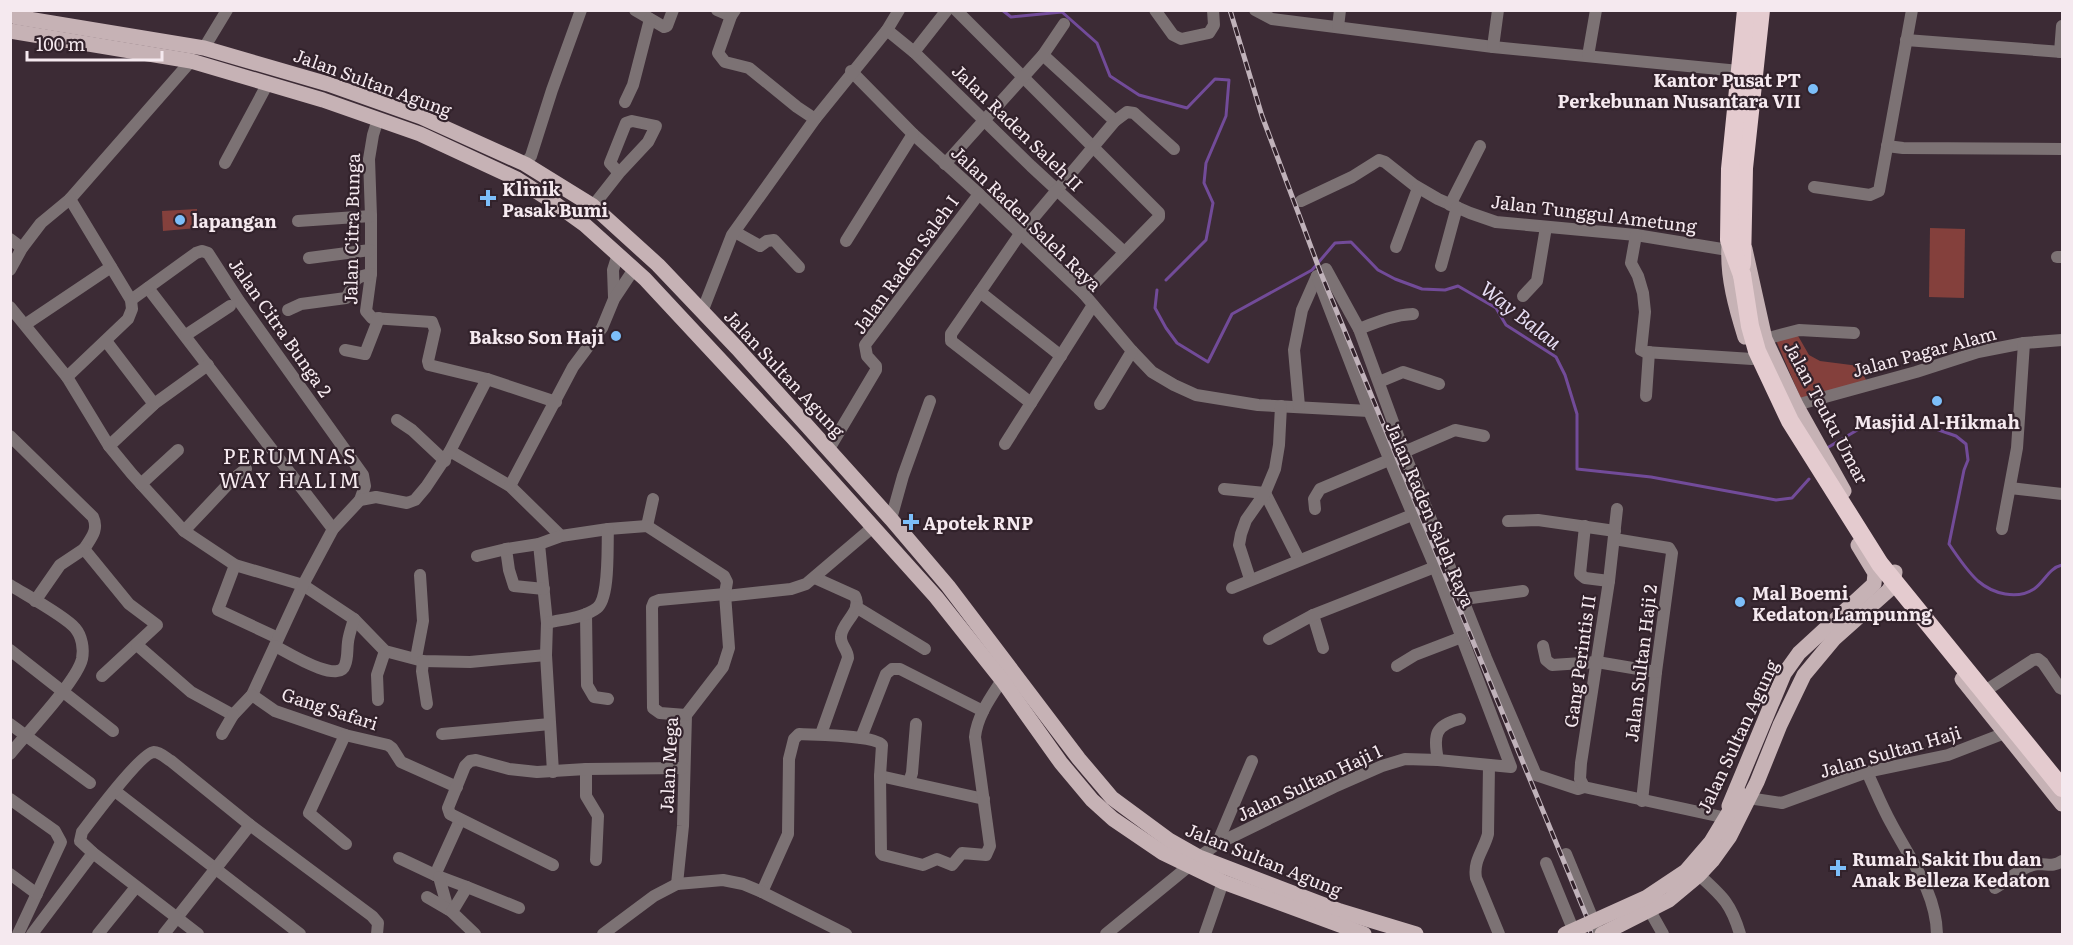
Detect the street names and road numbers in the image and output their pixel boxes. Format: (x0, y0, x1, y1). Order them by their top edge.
street label: Jalan Sultan Agung (290, 41, 457, 124)
street label: Jalan Raden Saleh II (946, 57, 1090, 197)
street label: Jalan Raden Saleh Raya (946, 139, 1109, 297)
street label: Jalan Citra Bunga (336, 153, 366, 305)
street label: Jalan Tunggul Ametung (1490, 187, 1699, 239)
street label: Jalan Raden Saleh I (845, 189, 965, 339)
street label: Jalan Citra Bunga 2 (223, 252, 339, 402)
street label: Jalan Sultan Agung (718, 303, 852, 444)
street label: Jalan Pagar Alam (1849, 319, 1999, 383)
street label: Jalan Teuku Umar (1778, 336, 1876, 489)
street label: Jalan Raden Saleh Raya (1380, 417, 1483, 612)
street label: Jalan Sultan Haji 2 (1617, 583, 1663, 743)
street label: Gang Perintis II (1556, 593, 1602, 729)
street label: Jalan Sultan Agung (1690, 654, 1785, 817)
street label: Gang Safari (278, 680, 382, 736)
street label: Jalan Mega (652, 716, 684, 814)
street label: Jalan Sultan Haji (1816, 718, 1964, 784)
street label: Jalan Sultan Haji 1 (1232, 737, 1386, 827)
street label: Jalan Sultan Agung (1182, 815, 1347, 903)

